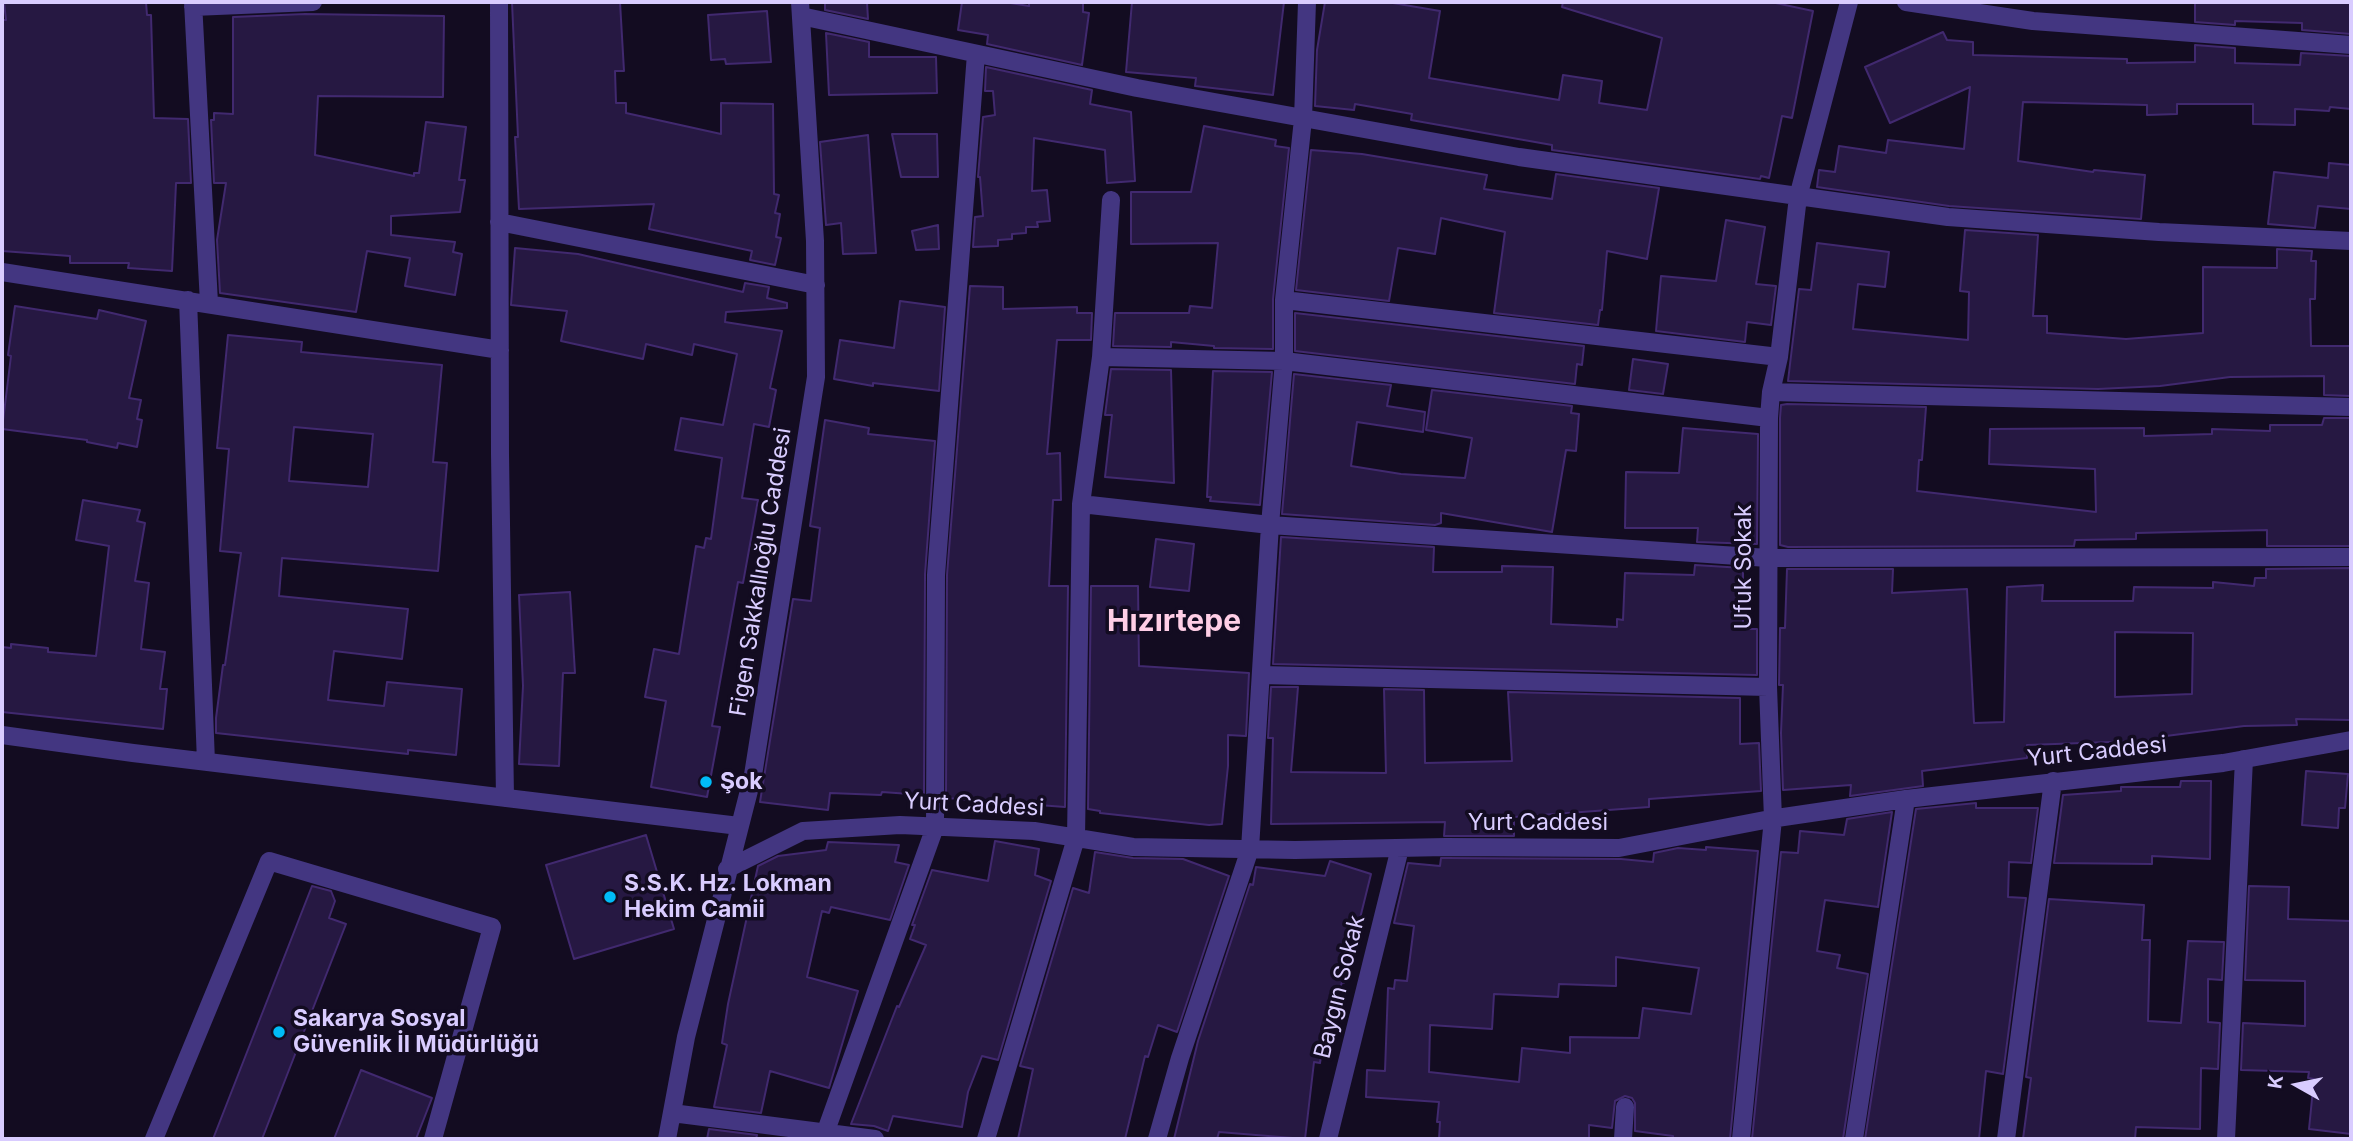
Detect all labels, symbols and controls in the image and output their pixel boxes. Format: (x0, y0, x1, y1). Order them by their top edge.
street label: Figen Sakkallıoğlu Caddesi (725, 426, 797, 718)
street label: Ufuk Sokak (1730, 504, 1758, 630)
district label: Hızırtepe (1107, 604, 1241, 640)
street label: Yurt Caddesi (2026, 731, 2168, 773)
place label: Şok (720, 768, 763, 796)
marker: Şok (698, 774, 714, 790)
street label: Yurt Caddesi (903, 788, 1045, 822)
street label: Yurt Caddesi (1468, 809, 1608, 837)
place label: S.S.K. Hz. Lokman Hekim Camii (624, 870, 832, 924)
marker: S.S.K. Hz. Lokman Hekim Camii (602, 889, 618, 905)
street label: Baygın Sokak (1309, 913, 1371, 1061)
place label: Sakarya Sosyal Güvenlik İl Müdürlüğü (293, 1005, 539, 1059)
marker: Sakarya Sosyal Güvenlik İl Müdürlüğü (271, 1024, 287, 1040)
north arrow (2262, 1050, 2332, 1120)
text: K (2263, 1073, 2288, 1090)

